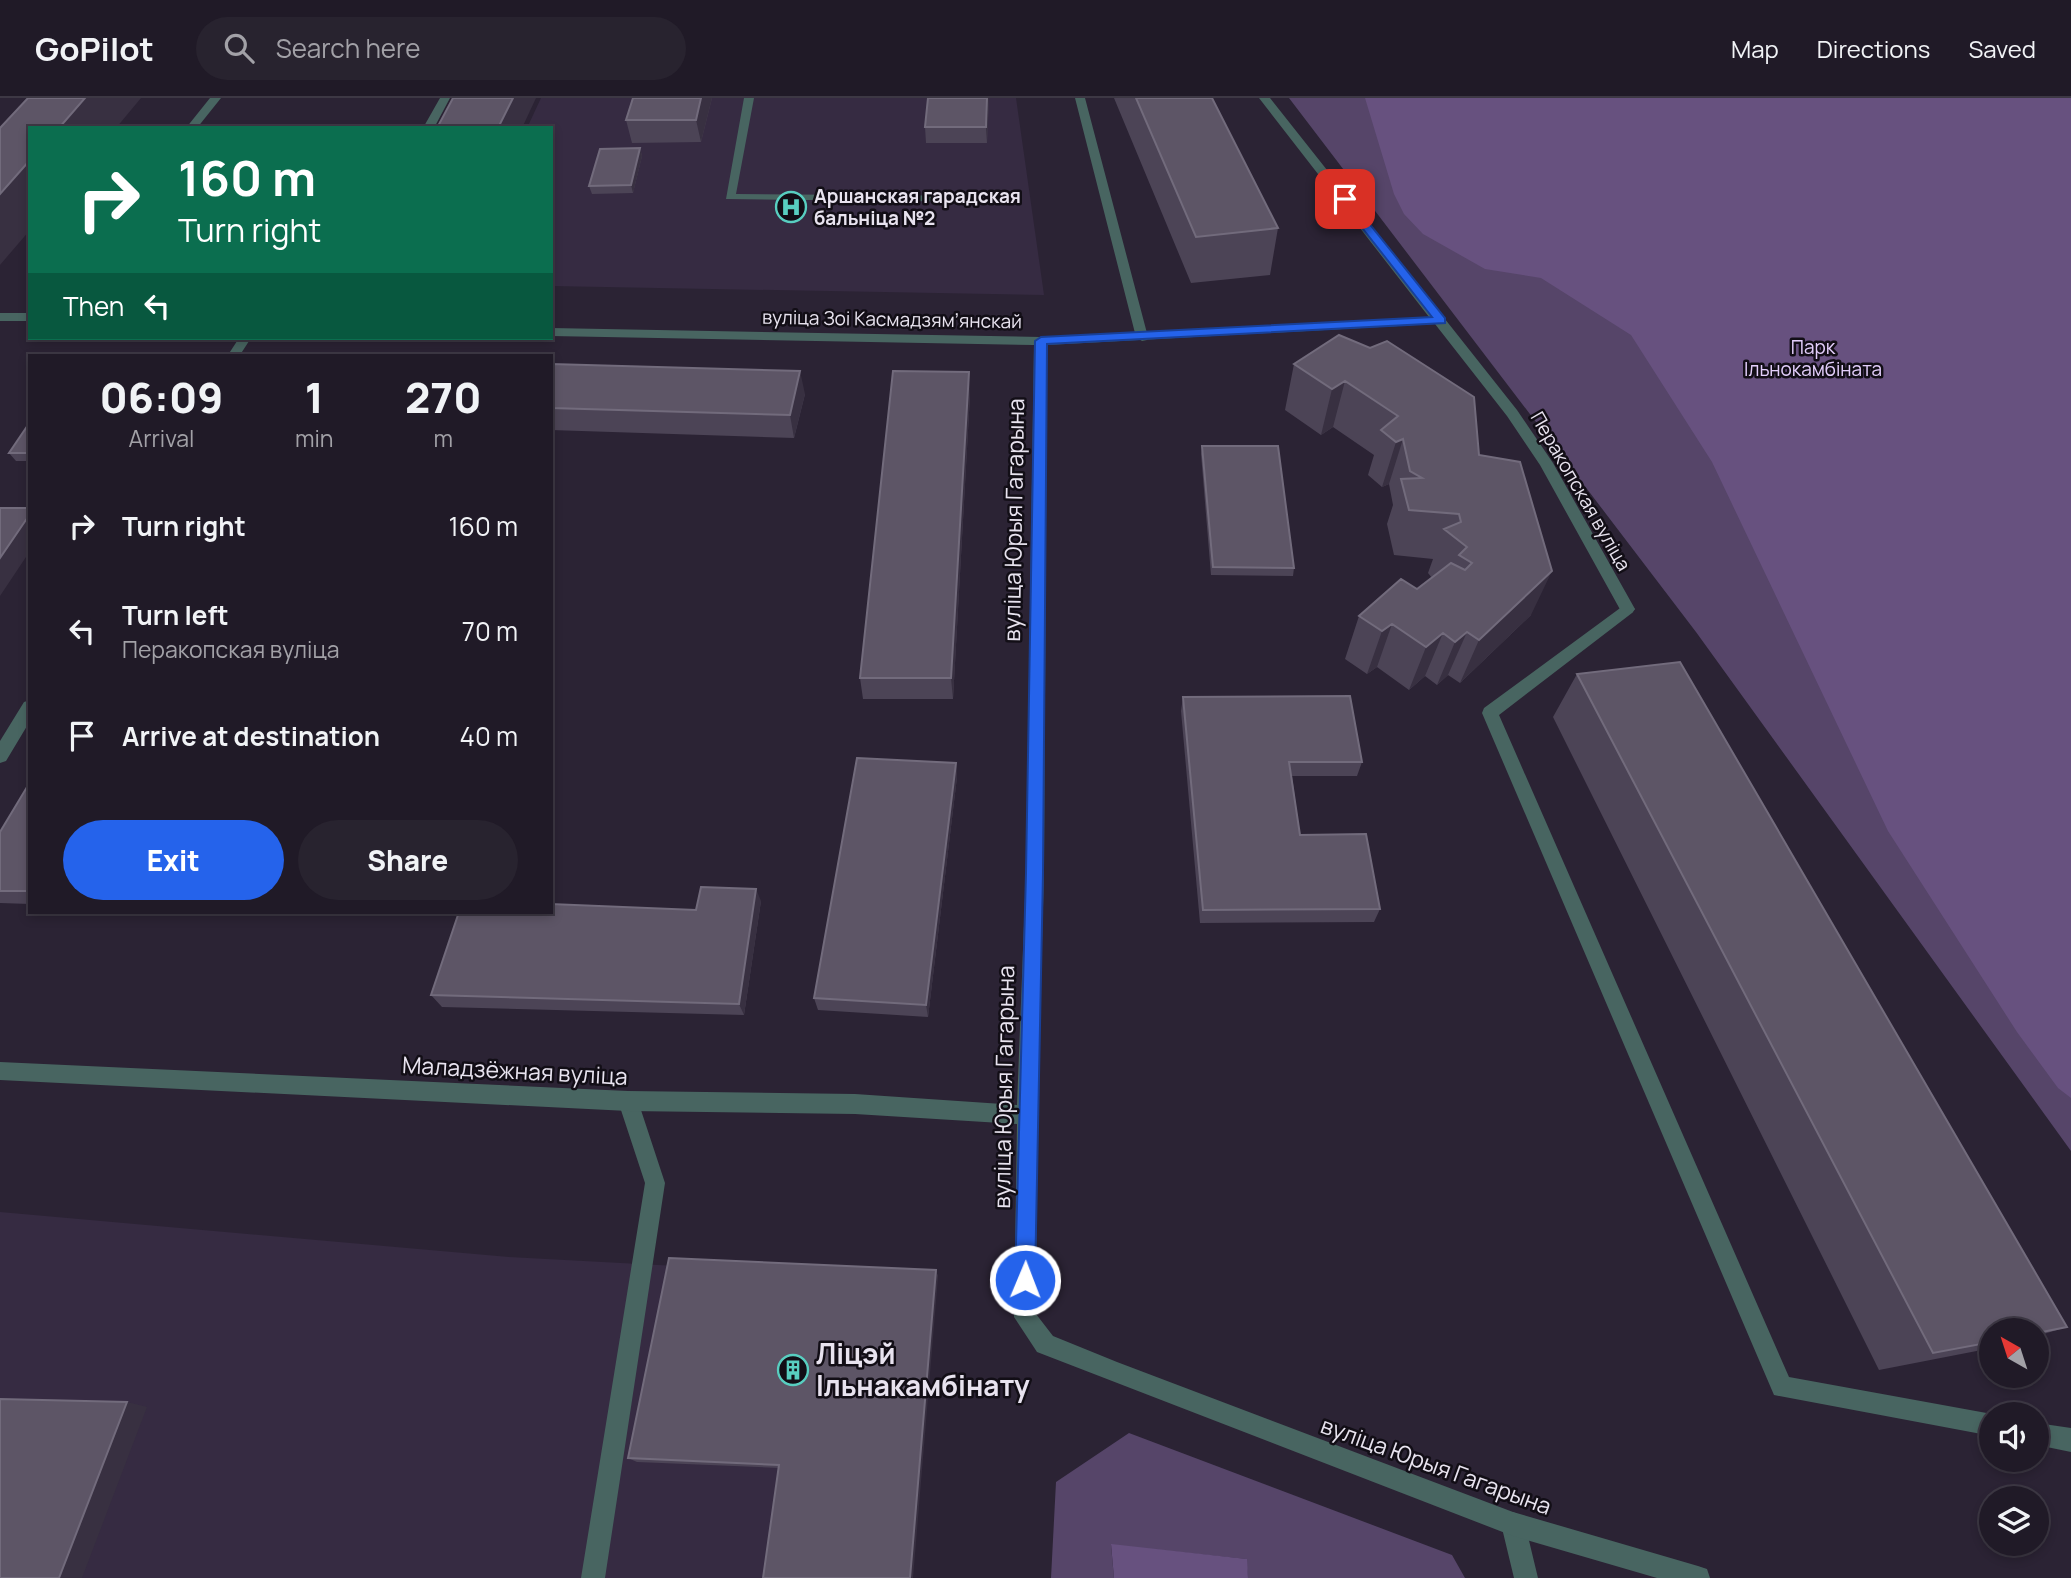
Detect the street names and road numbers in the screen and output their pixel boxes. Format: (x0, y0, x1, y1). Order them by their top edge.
street label: вуліца Зоі Касмадзямʼянскай (762, 304, 1022, 334)
street label: вуліца Юрыя Гагарына (995, 398, 1031, 642)
street label: Перакопская вуліца (1525, 407, 1637, 575)
street label: вуліца Юрыя Гагарына (985, 965, 1021, 1209)
street label: Маладзёжная вуліца (401, 1048, 629, 1092)
street label: вуліца Юрыя Гагарына (1317, 1408, 1556, 1522)

